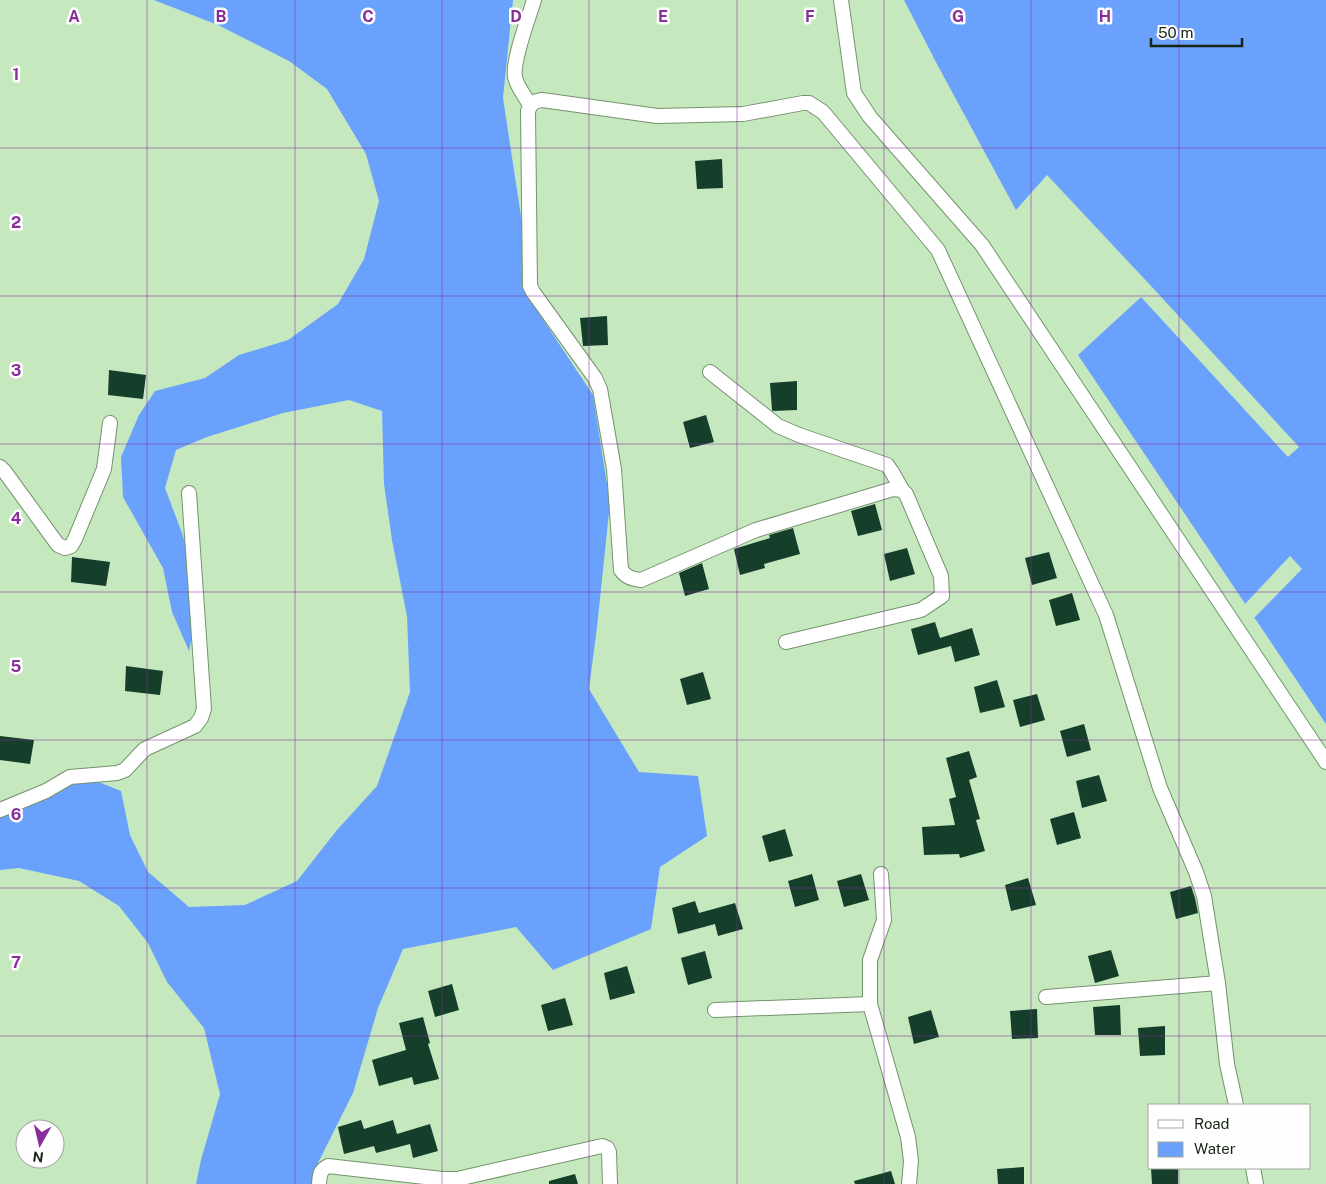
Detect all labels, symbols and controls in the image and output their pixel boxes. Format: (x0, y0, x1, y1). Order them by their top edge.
text: A (68, 7, 80, 26)
text: B (216, 7, 227, 26)
text: C (362, 7, 374, 26)
text: D (510, 7, 522, 26)
text: E (658, 7, 668, 26)
text: F (805, 7, 815, 26)
text: G (952, 7, 964, 26)
text: H (1099, 7, 1111, 26)
scale bar (1151, 15, 1242, 47)
text: 50 m (1158, 24, 1193, 41)
text: 1 (13, 65, 19, 84)
text: 2 (11, 213, 21, 232)
text: 3 (11, 361, 21, 380)
text: 4 (11, 509, 22, 528)
text: 5 (11, 657, 22, 676)
text: 6 (11, 805, 21, 824)
text: 7 (11, 953, 21, 972)
legend (1148, 1104, 1311, 1169)
text: Road (1194, 1115, 1230, 1132)
north arrow (15, 1119, 65, 1169)
text: Water (1194, 1140, 1236, 1157)
text: N (32, 1148, 45, 1166)

